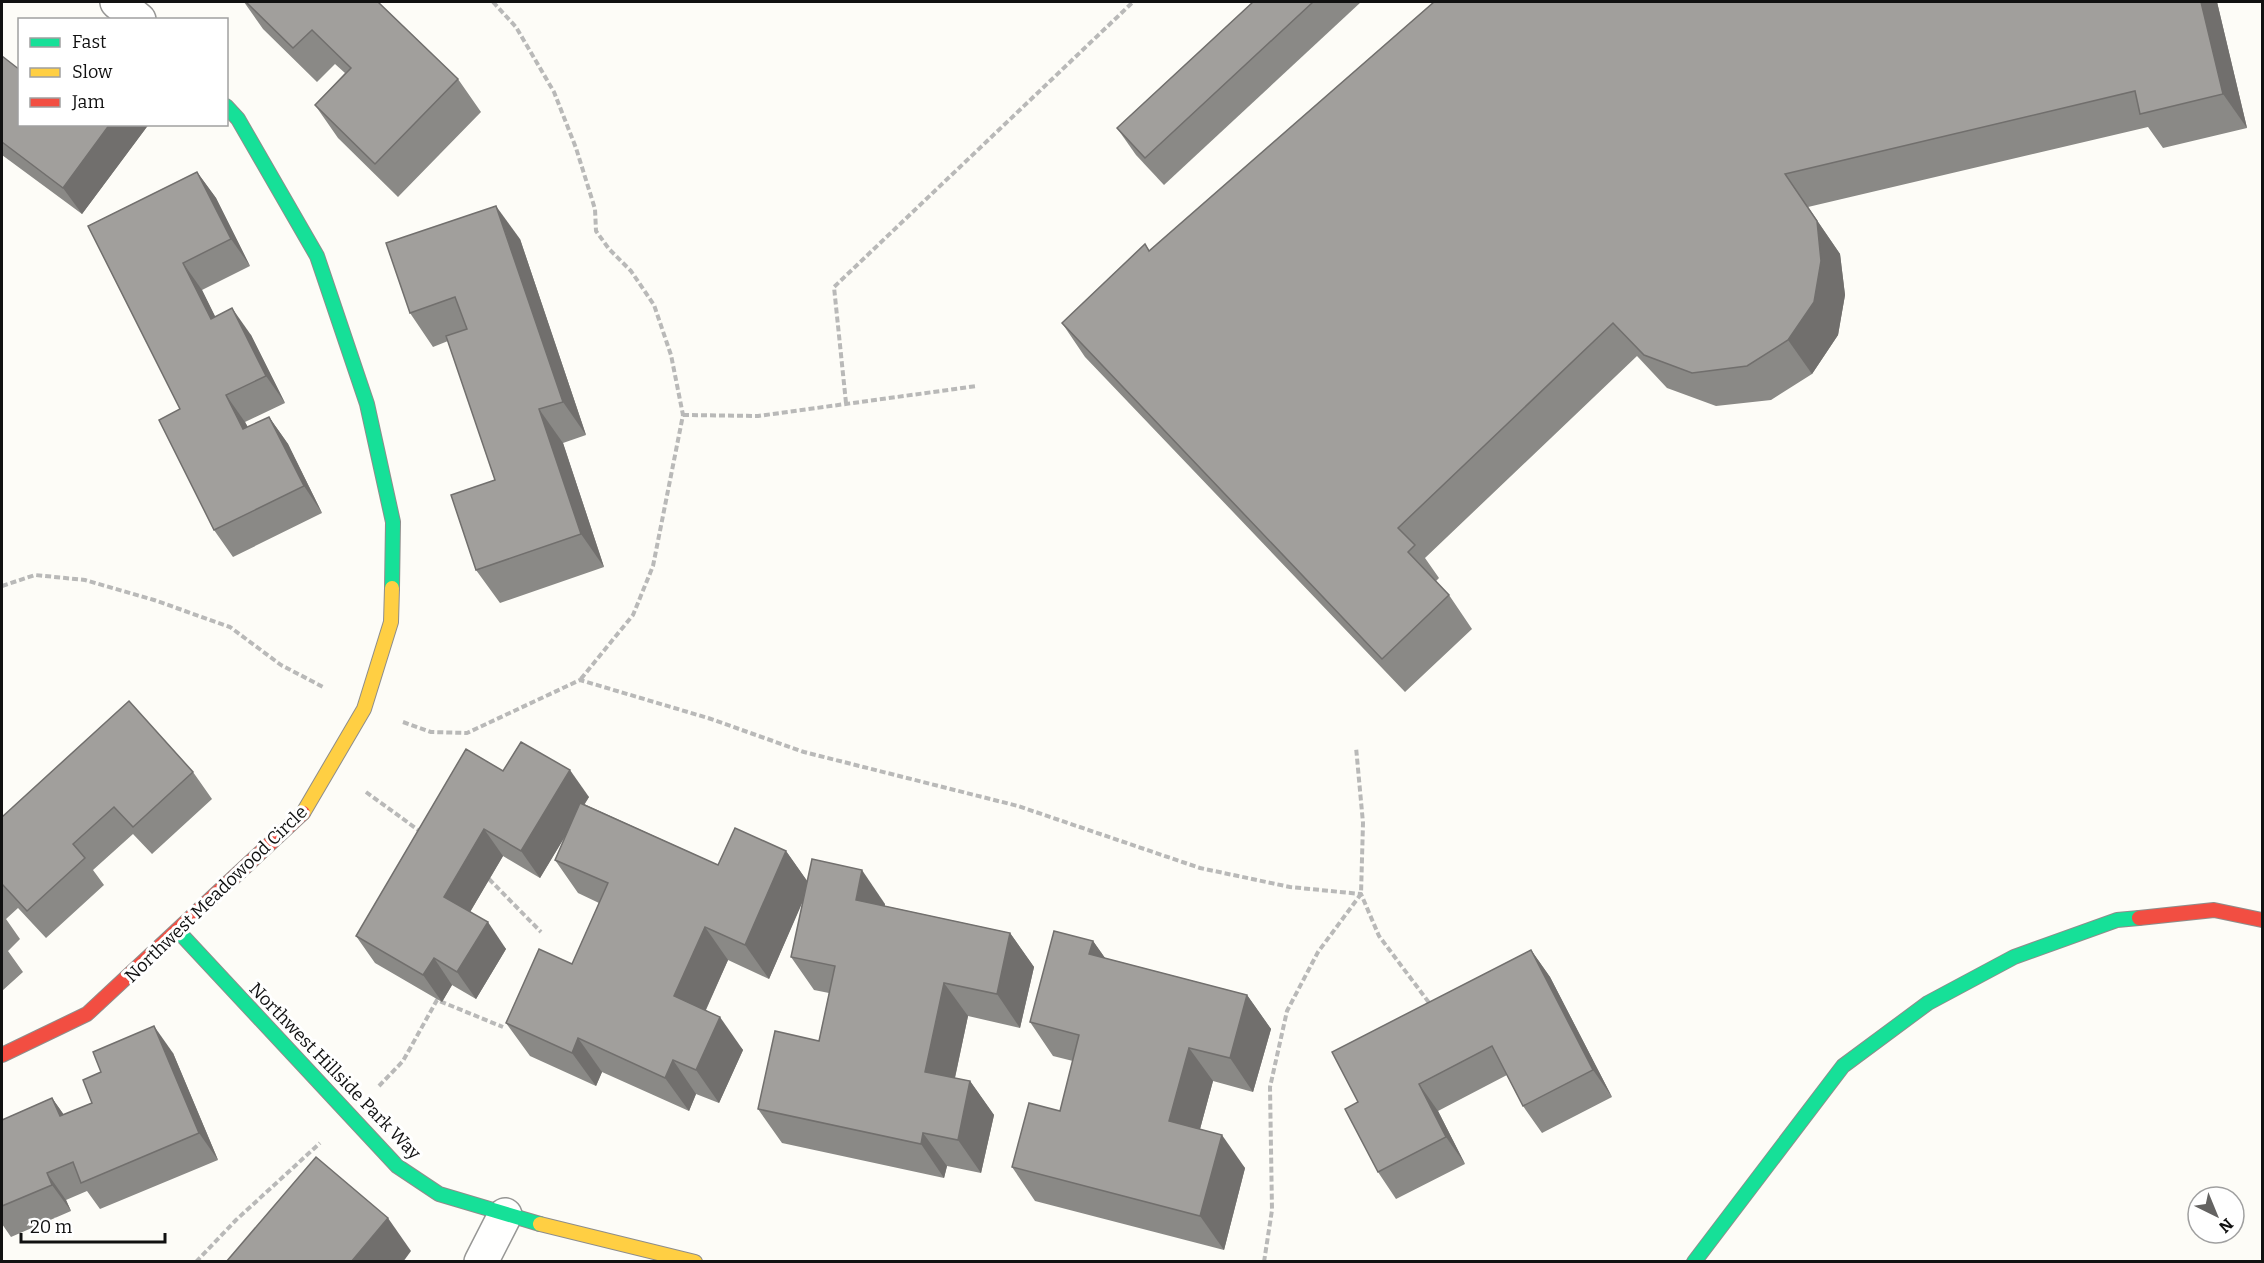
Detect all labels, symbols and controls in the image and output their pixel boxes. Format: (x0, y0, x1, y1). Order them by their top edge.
legend (18, 18, 228, 126)
text: Fast (72, 31, 107, 53)
text: Slow (72, 61, 113, 83)
text: Jam (71, 91, 105, 113)
street label: Northwest Meadowood Circle (120, 801, 312, 987)
street label: Northwest Hillside Park Way (245, 978, 426, 1164)
north arrow (2186, 1185, 2246, 1245)
scale bar (21, 1206, 165, 1244)
text: N (2215, 1214, 2237, 1237)
text: 20 m (30, 1216, 72, 1238)

